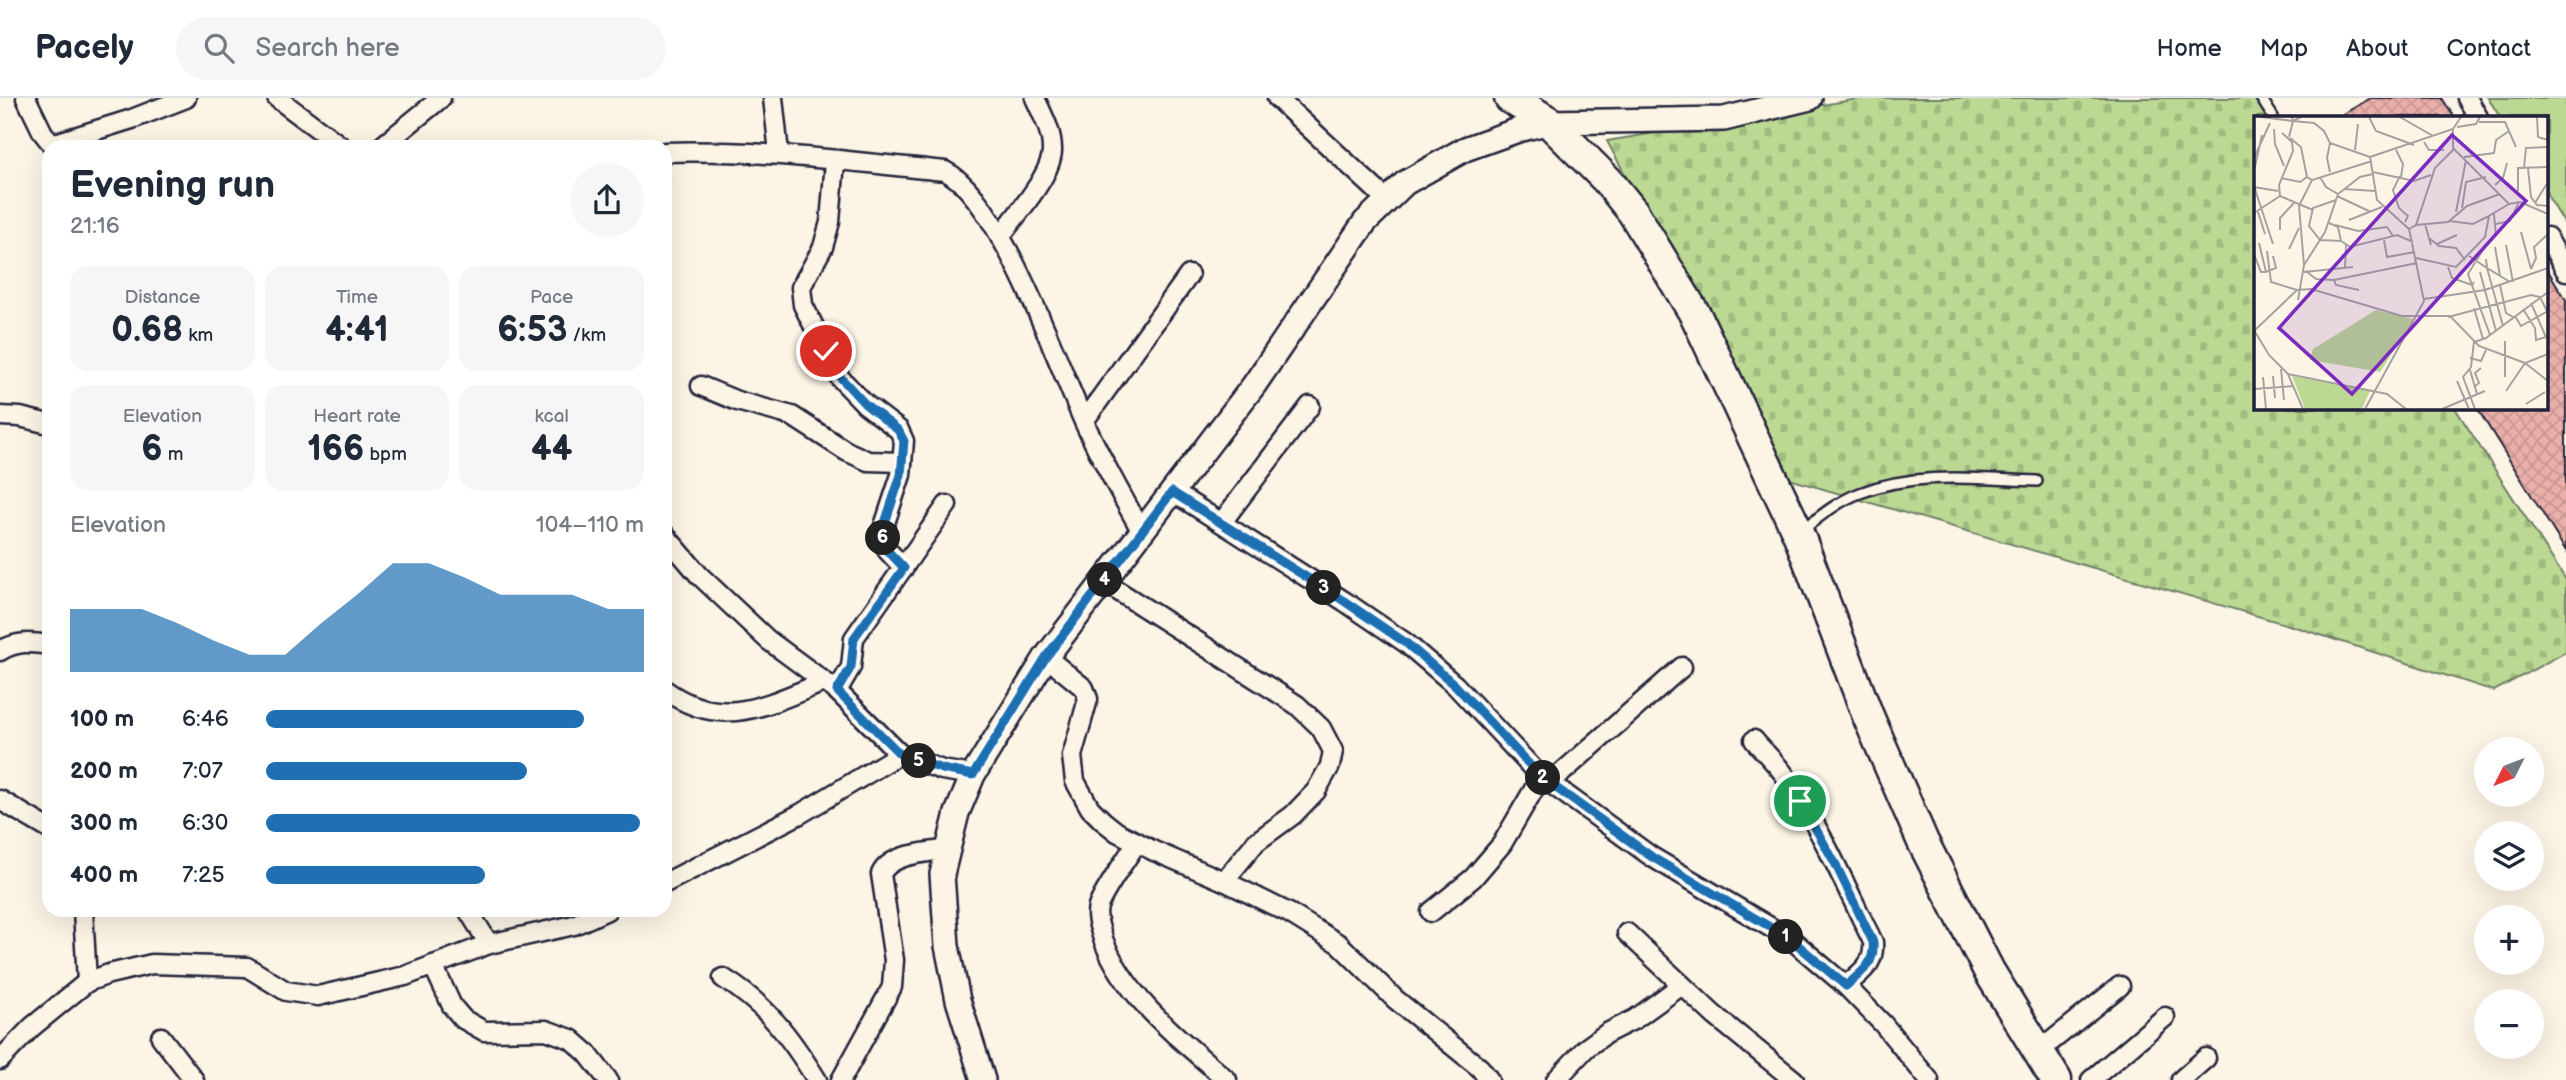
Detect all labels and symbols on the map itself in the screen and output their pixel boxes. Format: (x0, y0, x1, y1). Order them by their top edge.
inset map (2254, 116, 2548, 410)
pin (796, 321, 856, 381)
pin: 6 (866, 520, 900, 556)
pin: 4 (1088, 562, 1122, 598)
pin: 3 (1306, 570, 1342, 606)
north arrow (2474, 737, 2544, 807)
pin: 5 (902, 744, 936, 778)
pin: 2 (1526, 760, 1560, 796)
pin (1770, 771, 1830, 831)
pin: 1 (1768, 920, 1803, 954)

